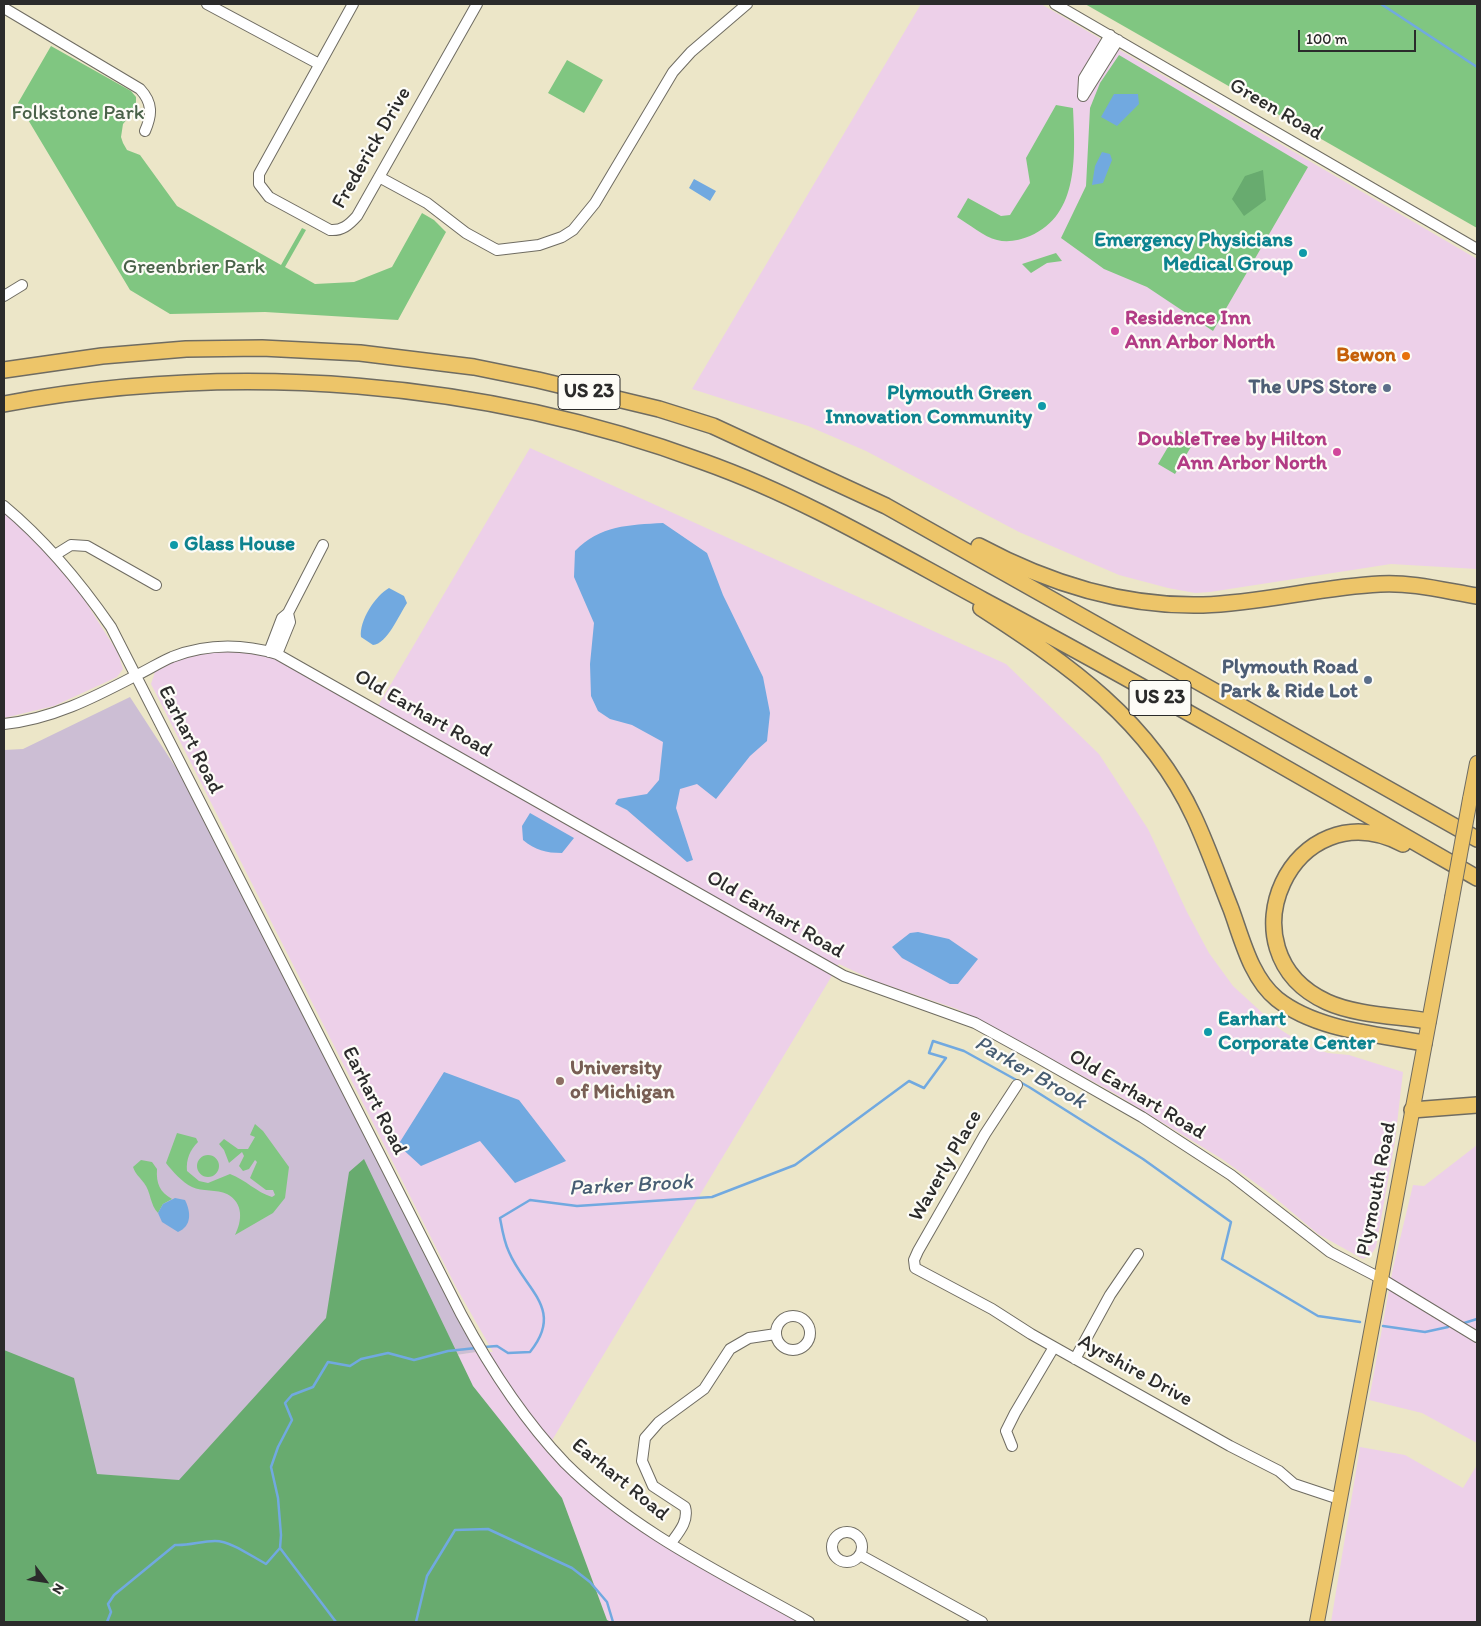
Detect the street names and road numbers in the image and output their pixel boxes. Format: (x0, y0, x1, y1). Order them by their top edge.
street label: Green Road (1225, 73, 1327, 147)
street label: Frederick Drive (327, 83, 417, 213)
road number: US 23 (558, 374, 620, 410)
street label: Old Earhart Road (349, 664, 497, 764)
road number: US 23 (1129, 680, 1191, 716)
street label: Earhart Road (152, 682, 228, 798)
street label: Old Earhart Road (701, 865, 849, 965)
street label: Earhart Road (336, 1043, 412, 1159)
street label: Old Earhart Road (1064, 1044, 1210, 1146)
street label: Waverly Place (904, 1106, 988, 1226)
street label: Plymouth Road (1352, 1120, 1402, 1258)
street label: Ayrshire Drive (1073, 1329, 1197, 1413)
street label: Earhart Road (566, 1433, 674, 1527)

